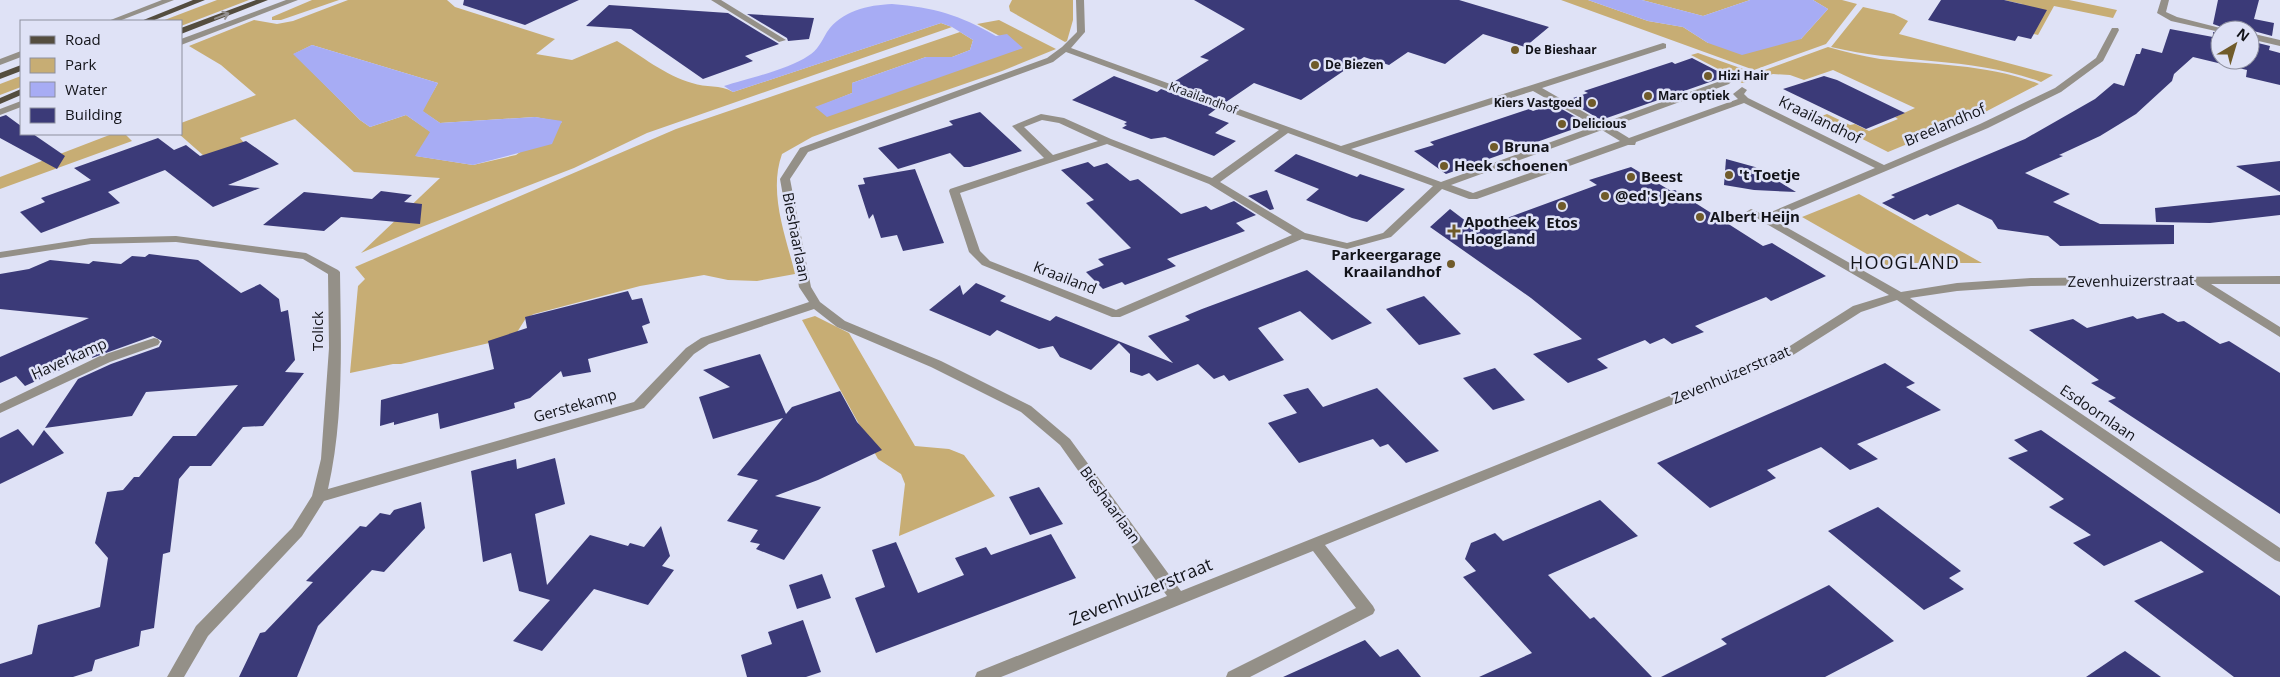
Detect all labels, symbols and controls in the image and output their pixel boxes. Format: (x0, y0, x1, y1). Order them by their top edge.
one-way arrow (214, 11, 230, 20)
legend (20, 20, 182, 135)
north arrow (2210, 20, 2260, 70)
text: N (2233, 23, 2254, 45)
text: Road (65, 29, 101, 49)
place label: De Bieshaar (1525, 41, 1597, 58)
marker: De Bieshaar (1509, 44, 1521, 56)
text: Park (65, 54, 96, 74)
place label: De Biezen (1325, 56, 1384, 73)
marker: De Biezen (1309, 59, 1321, 71)
place label: Hizi Hair (1718, 67, 1770, 84)
marker: Hizi Hair (1702, 70, 1714, 82)
street label: Kraailandhof (1167, 77, 1241, 118)
text: Water (65, 79, 107, 99)
place label: Marc optiek (1658, 87, 1730, 104)
marker: Marc optiek (1642, 90, 1654, 102)
street label: Kraailandhof (1776, 90, 1866, 148)
place label: Kiers Vastgoed (1494, 94, 1582, 111)
marker: Kiers Vastgoed (1586, 97, 1598, 109)
street label: Breelandhof (1901, 98, 1989, 150)
text: Building (65, 104, 122, 124)
place label: Delicious (1572, 115, 1626, 132)
marker: Delicious (1556, 118, 1568, 130)
place label: Bruna (1504, 136, 1550, 156)
marker: Bruna (1488, 141, 1500, 153)
place label: Heek schoenen (1454, 155, 1568, 175)
marker: Heek schoenen (1438, 160, 1450, 172)
place label: 't Toetje (1739, 164, 1800, 184)
place label: Beest (1641, 166, 1683, 186)
marker: 't Toetje (1723, 169, 1735, 181)
marker: Beest (1625, 171, 1637, 183)
place label: @ed's Jeans (1615, 185, 1702, 205)
street label: Bieshaarlaan (779, 190, 815, 283)
marker: @ed's Jeans (1599, 190, 1611, 202)
marker: Etos (1556, 200, 1568, 212)
place label: Albert Heijn (1710, 206, 1800, 226)
place label: Apotheek Hoogland (1464, 211, 1537, 248)
marker: Albert Heijn (1694, 211, 1706, 223)
place label: Etos (1546, 212, 1578, 232)
marker: Apotheek Hoogland (1448, 225, 1460, 237)
place label: Parkeergarage Kraailandhof (1331, 244, 1442, 281)
district label: HOOGLAND (1850, 250, 1960, 274)
street label: Kraailand (1031, 256, 1100, 298)
marker: Parkeergarage Kraailandhof (1445, 258, 1457, 270)
street label: Zevenhuizerstraat (2068, 269, 2194, 291)
street label: Tolick (307, 311, 327, 351)
street label: Haverkamp (28, 333, 110, 384)
street label: Zevenhuizerstraat (1668, 340, 1793, 408)
street label: Esdoornlaan (2057, 379, 2141, 445)
street label: Gerstekamp (531, 384, 619, 426)
street label: Bieshaarlaan (1076, 462, 1146, 547)
street label: Zevenhuizerstraat (1066, 552, 1216, 631)

